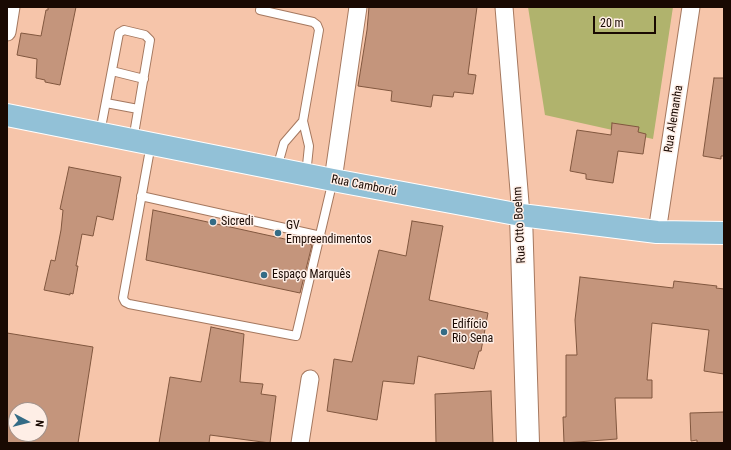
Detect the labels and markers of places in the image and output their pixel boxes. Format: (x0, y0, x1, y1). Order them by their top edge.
place label: Sicredi (221, 215, 253, 229)
marker: Sicredi (208, 217, 218, 227)
place label: GV Empreendimentos (286, 219, 372, 247)
marker: GV Empreendimentos (273, 228, 283, 238)
place label: Espaço Marquês (272, 268, 351, 282)
marker: Espaço Marquês (259, 270, 269, 280)
place label: Edifício Rio Sena (452, 318, 493, 346)
marker: Edifício Rio Sena (439, 327, 449, 337)

